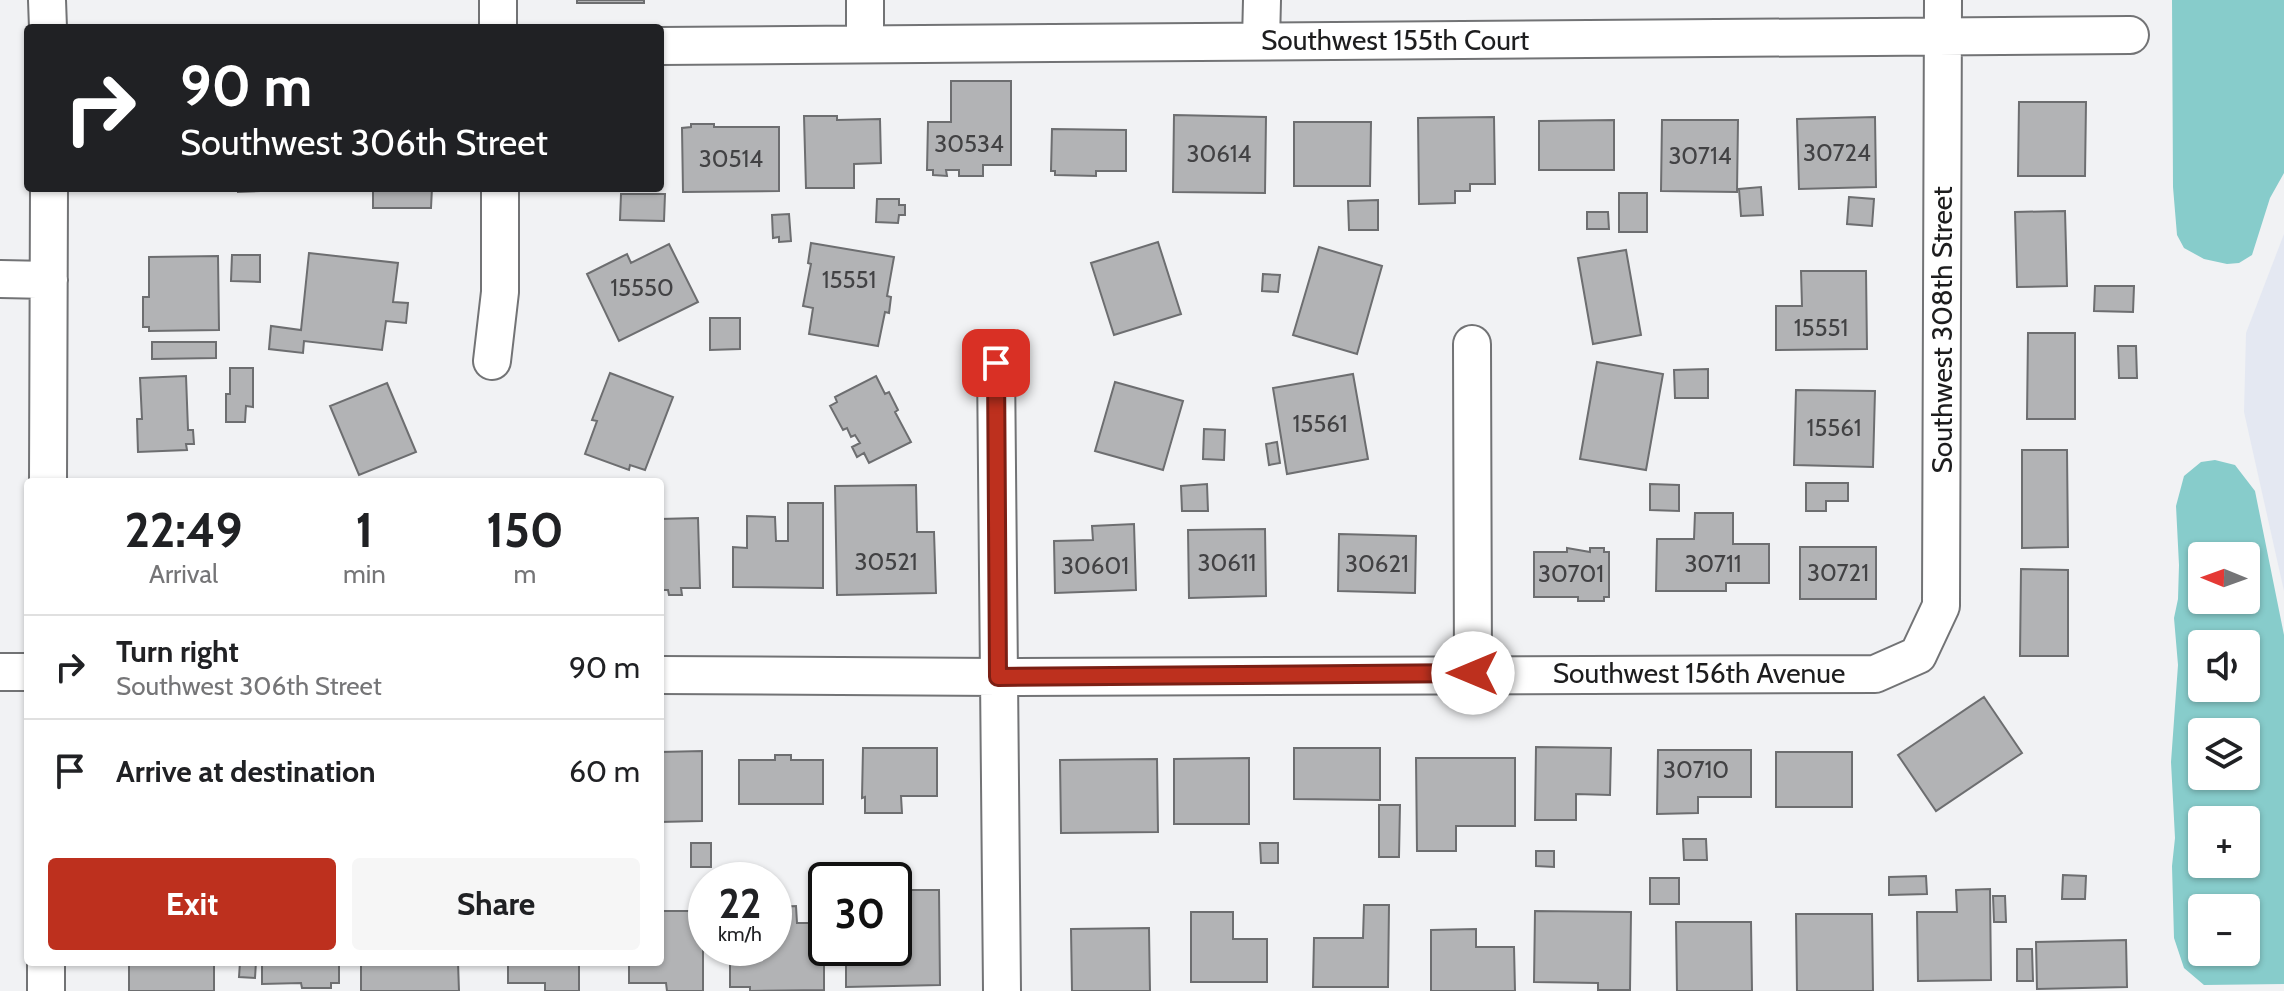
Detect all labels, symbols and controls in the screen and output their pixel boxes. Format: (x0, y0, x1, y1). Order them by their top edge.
street label: Southwest 155th Court (1261, 23, 1529, 57)
text: 90 m (180, 52, 312, 120)
icon: right (48, 56, 152, 160)
text: Southwest 306th Street (180, 120, 548, 164)
house number: 30534 (934, 129, 1004, 158)
house number: 30724 (1803, 138, 1871, 167)
house number: 30614 (1187, 139, 1252, 168)
house number: 30714 (1668, 141, 1732, 170)
house number: 30514 (699, 144, 763, 173)
street label: Southwest 308th Street (1925, 186, 1959, 474)
house number: 15551 (822, 265, 876, 294)
house number: 15550 (610, 273, 674, 302)
house number: 15551 (1794, 313, 1848, 342)
pin (962, 329, 1030, 397)
icon: arrive (974, 341, 1018, 385)
house number: 15561 (1292, 409, 1348, 438)
house number: 15561 (1806, 413, 1862, 442)
text: 22:49 (124, 501, 243, 559)
text: 1 (356, 501, 373, 559)
text: 150 (486, 501, 564, 559)
north arrow (2188, 542, 2260, 614)
map controls (2188, 542, 2260, 966)
house number: 30521 (854, 547, 918, 576)
house number: 30611 (1198, 548, 1256, 577)
house number: 30621 (1345, 549, 1409, 578)
house number: 30711 (1684, 549, 1742, 578)
house number: 30601 (1061, 551, 1129, 580)
text: Arrival (149, 558, 218, 590)
text: min (343, 558, 386, 590)
text: m (514, 558, 536, 590)
house number: 30721 (1807, 558, 1869, 587)
house number: 30701 (1538, 559, 1604, 588)
button: sound (2188, 630, 2260, 702)
position arrow (1431, 631, 1515, 715)
text: Turn right (116, 633, 239, 670)
icon: right (48, 645, 92, 689)
text: 90 m (569, 649, 640, 686)
street label: Southwest 156th Avenue (1553, 656, 1845, 690)
text: Southwest 306th Street (116, 670, 382, 702)
button: layers (2188, 718, 2260, 790)
icon: arrive (48, 749, 92, 793)
text: Arrive at destination (116, 753, 376, 790)
text: 60 m (569, 753, 640, 790)
house number: 30710 (1663, 755, 1729, 784)
button: + (2188, 806, 2260, 878)
button: Exit (48, 858, 336, 950)
button: Share (352, 858, 640, 950)
speed limit sign: 30 (808, 862, 912, 966)
text: 22 (719, 879, 761, 928)
button: − (2188, 894, 2260, 966)
text: km/h (718, 922, 762, 946)

